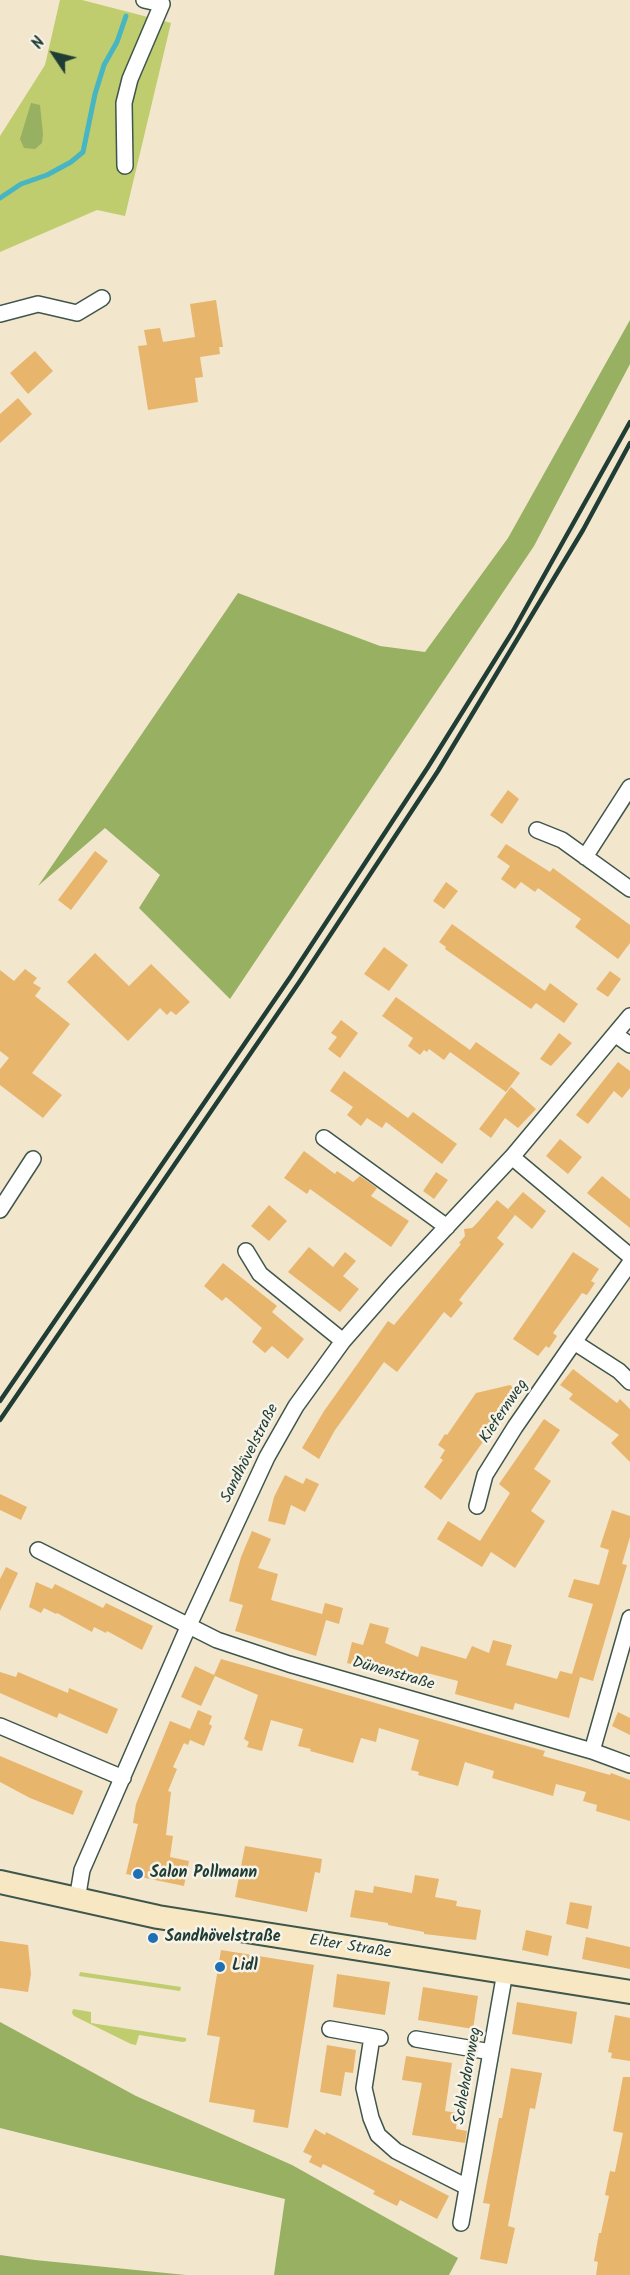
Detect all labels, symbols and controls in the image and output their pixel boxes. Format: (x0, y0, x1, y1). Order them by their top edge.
north arrow (24, 24, 84, 84)
text: N (26, 32, 52, 55)
street label: Kiefernweg (477, 1376, 533, 1448)
street label: Sandhövelstraße (218, 1401, 284, 1507)
street label: Dünenstraße (350, 1654, 436, 1696)
place label: Salon Pollmann (150, 1864, 257, 1884)
marker: Salon Pollmann (131, 1867, 145, 1881)
place label: Sandhövelstraße (165, 1928, 281, 1948)
marker: Sandhövelstraße (146, 1931, 160, 1945)
street label: Elter Straße (308, 1932, 392, 1964)
place label: Lidl (232, 1957, 258, 1977)
marker: Lidl (213, 1960, 227, 1974)
street label: Schlehdornweg (451, 2026, 487, 2126)

